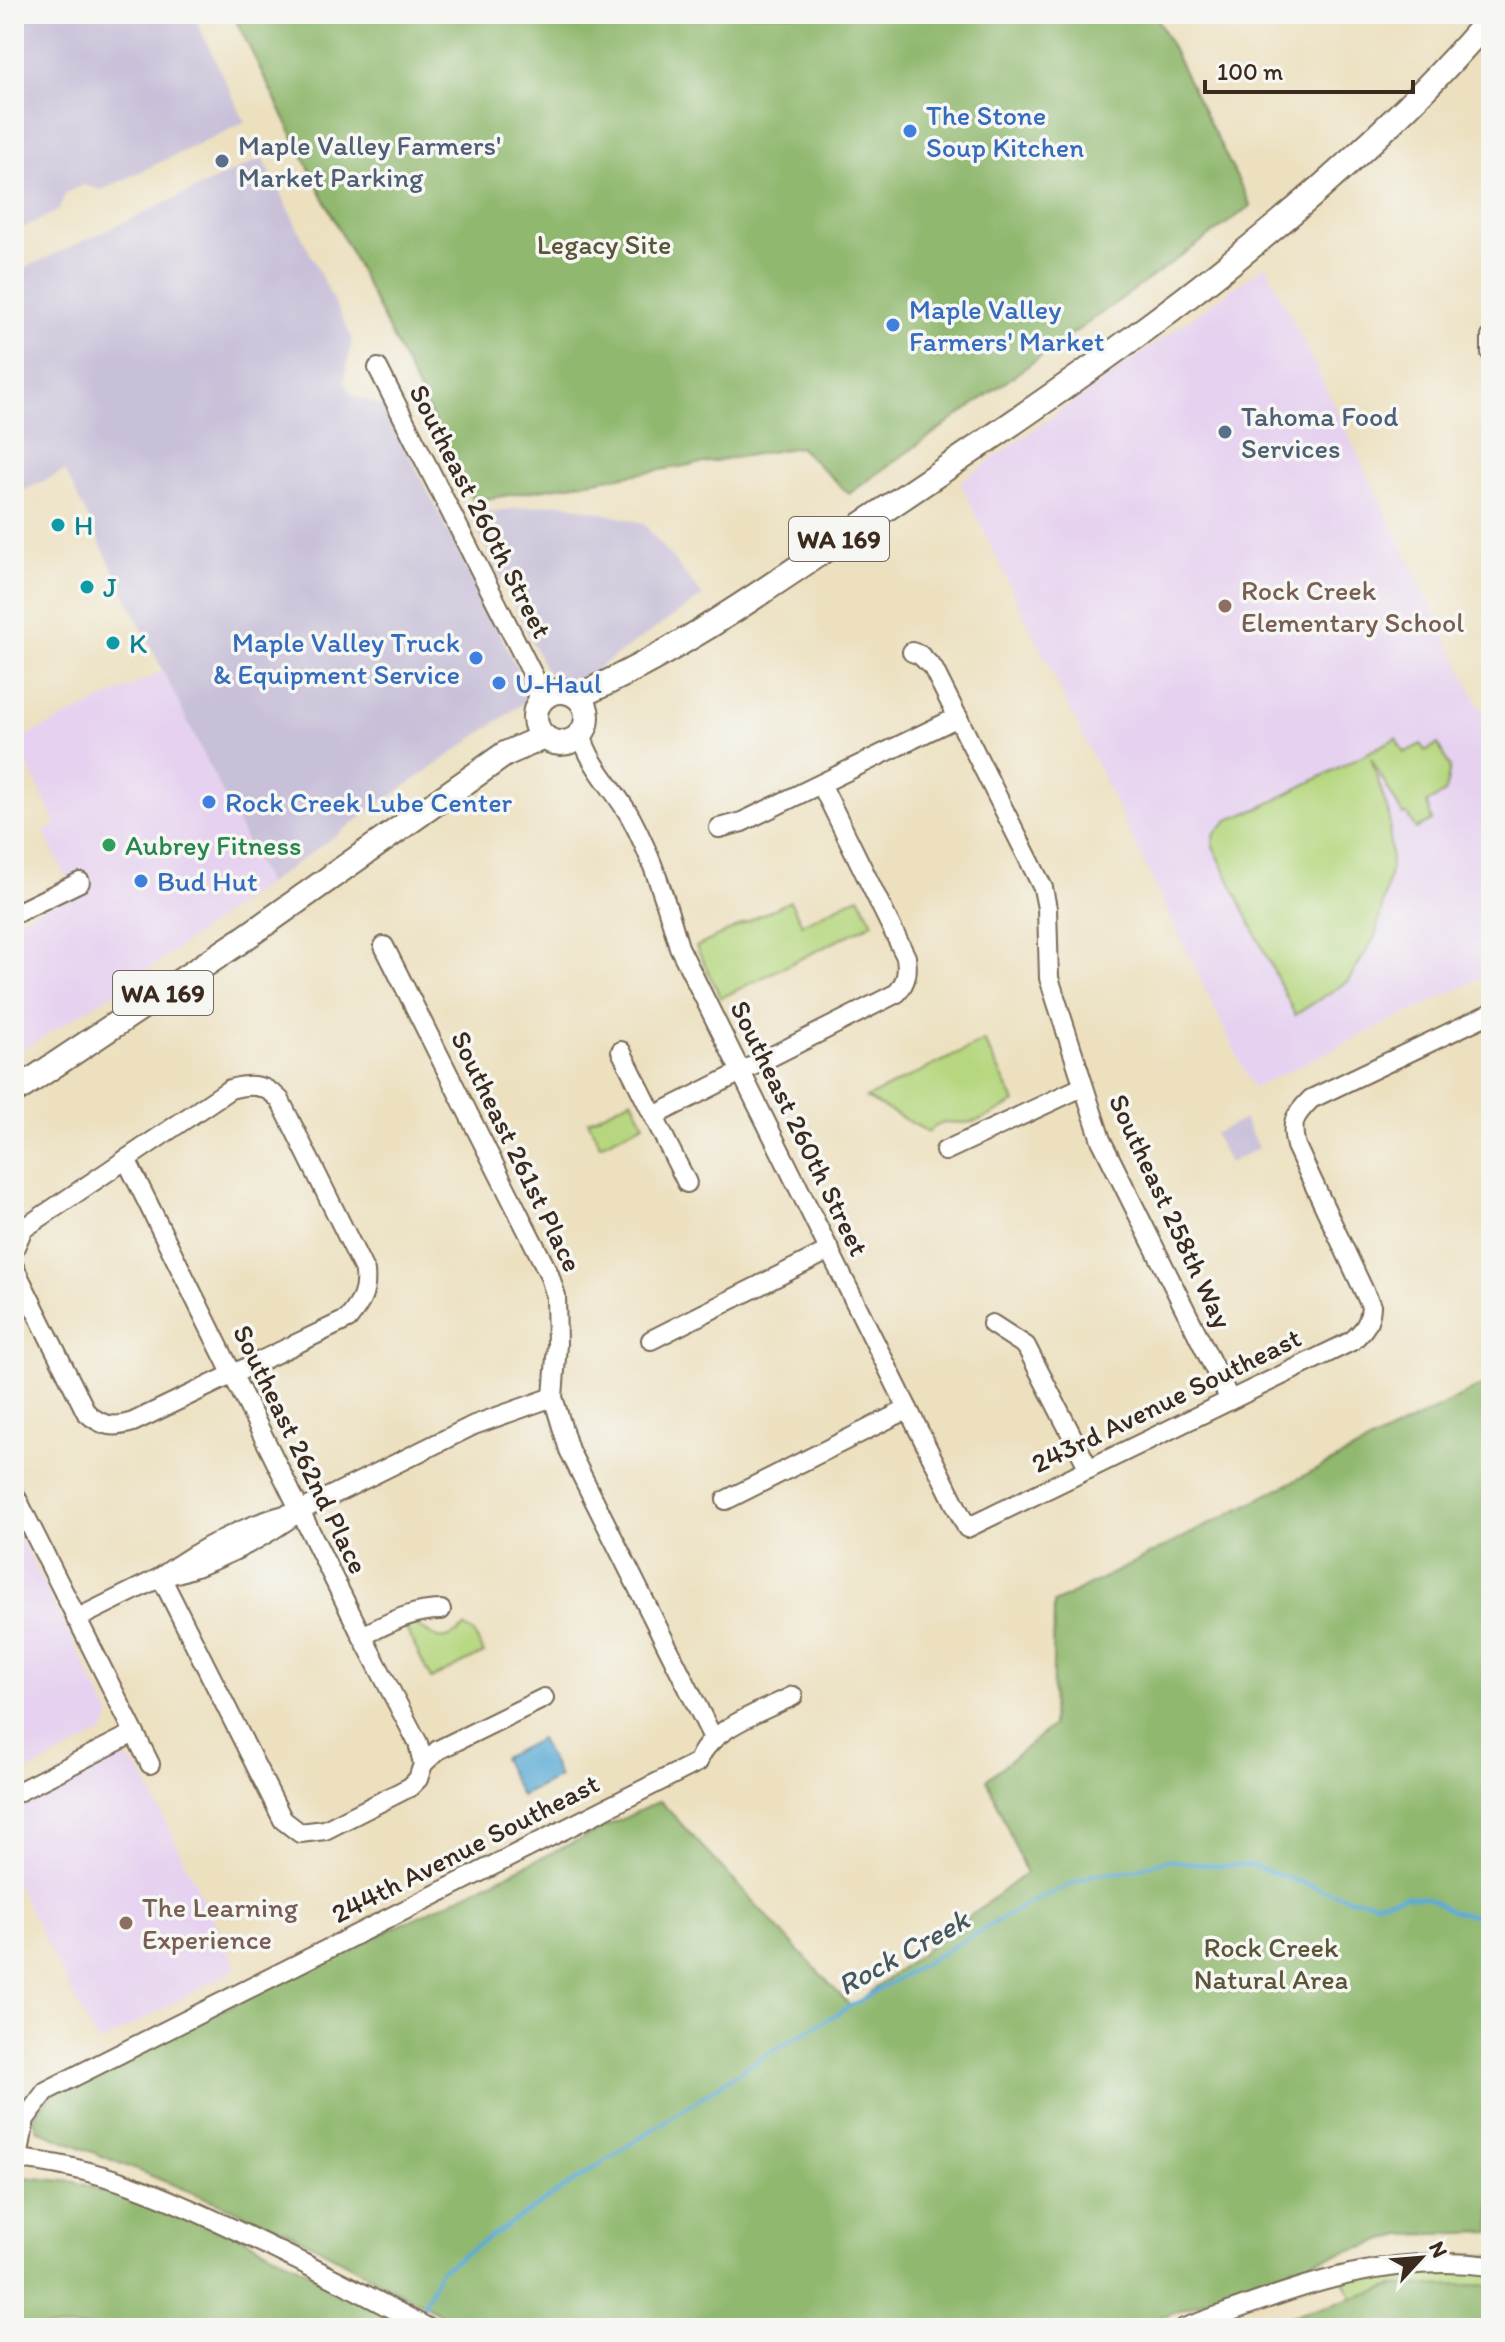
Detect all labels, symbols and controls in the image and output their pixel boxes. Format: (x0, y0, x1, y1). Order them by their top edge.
scale bar (1205, 44, 1413, 94)
text: 100 m (1217, 57, 1283, 86)
place label: The Stone Soup Kitchen (926, 98, 1084, 164)
marker: The Stone Soup Kitchen (901, 122, 919, 140)
place label: Maple Valley Farmers' Market Parking (238, 128, 501, 194)
marker: Maple Valley Farmers' Market Parking (213, 152, 231, 170)
park label: Legacy Site (537, 227, 671, 261)
place label: Maple Valley Farmers' Market (909, 292, 1105, 358)
marker: Maple Valley Farmers' Market (884, 316, 902, 334)
street label: Southeast 260th Street (402, 378, 560, 644)
place label: Tahoma Food Services (1241, 399, 1398, 465)
marker: Tahoma Food Services (1216, 423, 1234, 441)
place label: H (74, 508, 93, 542)
marker: H (49, 516, 67, 534)
road number: WA 169 (789, 517, 889, 561)
place label: J (103, 570, 117, 604)
place label: Rock Creek Elementary School (1241, 573, 1464, 639)
marker: J (78, 578, 96, 596)
marker: Rock Creek Elementary School (1216, 597, 1234, 615)
place label: Maple Valley Truck & Equipment Service (213, 625, 460, 691)
place label: K (129, 626, 147, 660)
marker: K (104, 634, 122, 652)
marker: Maple Valley Truck & Equipment Service (467, 649, 485, 667)
place label: U-Haul (515, 666, 602, 700)
marker: U-Haul (490, 674, 508, 692)
place label: Rock Creek Lube Center (225, 785, 513, 819)
marker: Rock Creek Lube Center (200, 793, 218, 811)
place label: Aubrey Fitness (125, 828, 301, 862)
marker: Aubrey Fitness (100, 836, 118, 854)
place label: Bud Hut (157, 864, 257, 898)
marker: Bud Hut (132, 872, 150, 890)
road number: WA 169 (113, 971, 213, 1015)
street label: Southeast 260th Street (723, 995, 877, 1261)
street label: Southeast 261st Place (444, 1025, 590, 1277)
street label: Southeast 258th Way (1102, 1088, 1240, 1334)
street label: Southeast 262nd Place (226, 1319, 376, 1579)
street label: 243rd Avenue Southeast (1026, 1320, 1306, 1480)
street label: 244th Avenue Southeast (325, 1766, 605, 1930)
place label: The Learning Experience (142, 1890, 299, 1956)
water label: Rock Creek (831, 1900, 977, 2003)
marker: The Learning Experience (117, 1914, 135, 1932)
park label: Rock Creek Natural Area (1194, 1930, 1349, 1996)
north arrow (1381, 2218, 1461, 2298)
text: N (1423, 2237, 1454, 2262)

